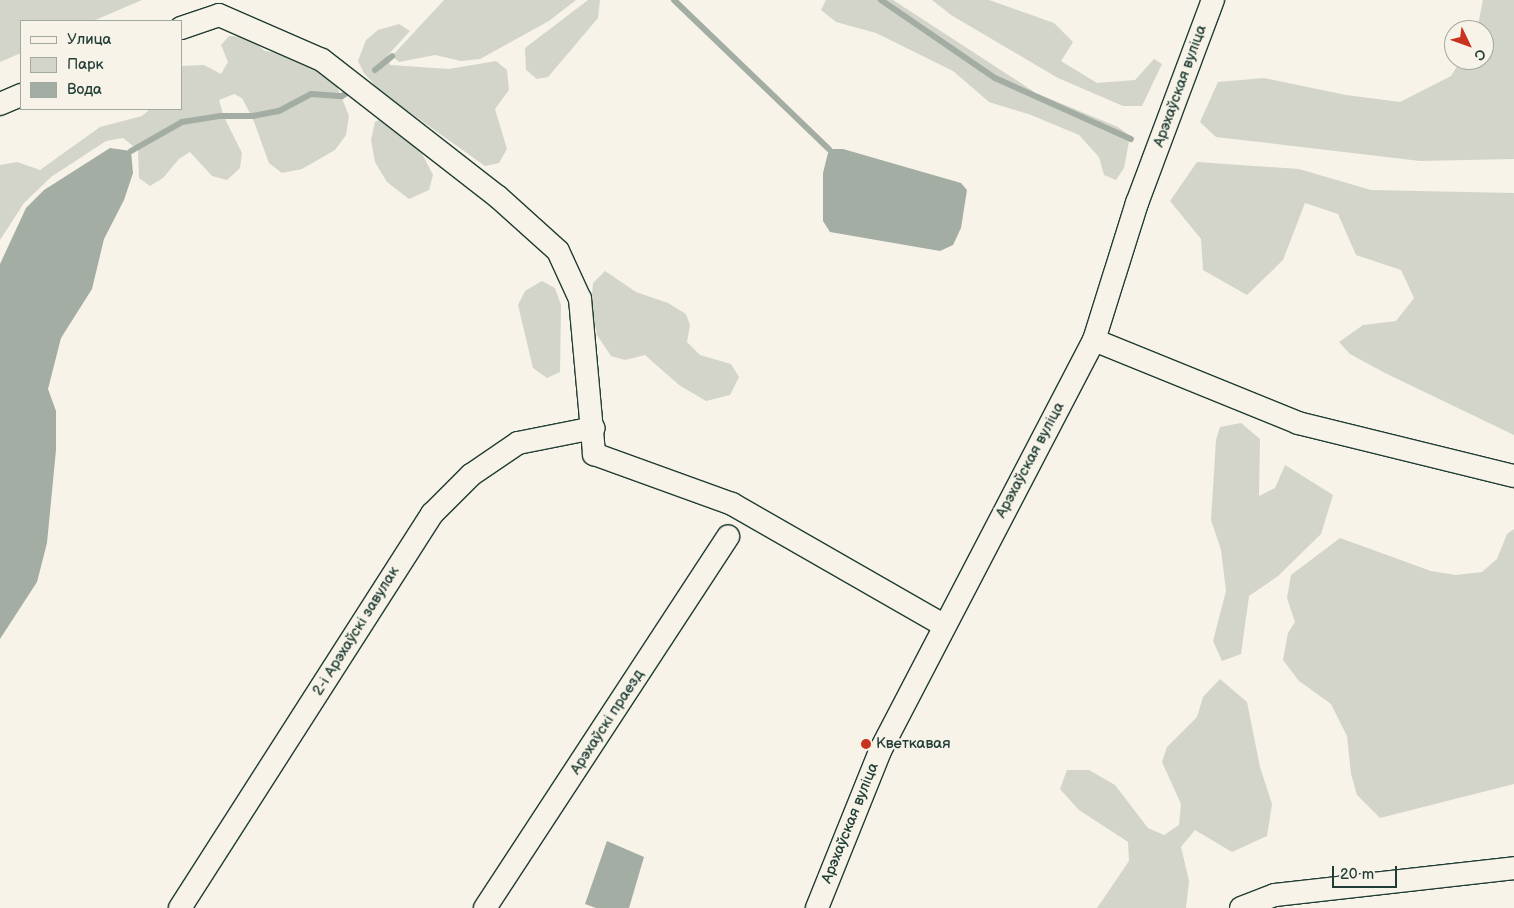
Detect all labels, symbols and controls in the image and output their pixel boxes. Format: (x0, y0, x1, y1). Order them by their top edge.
legend (20, 20, 182, 110)
north arrow (1444, 20, 1494, 70)
street label: Арэхаўская вуліца (1150, 23, 1210, 149)
text: Улица (67, 30, 111, 49)
text: С (1470, 45, 1489, 64)
text: Парк (67, 55, 104, 74)
text: Вода (67, 80, 102, 99)
street label: Арэхаўская вуліца (992, 399, 1068, 521)
street label: 2-і Арэхаўскі завулак (309, 563, 403, 699)
street label: Арэхаўскі праезд (566, 666, 648, 778)
place label: Кветкавая (876, 735, 950, 753)
marker: Кветкавая (860, 738, 872, 750)
street label: Арэхаўская вуліца (818, 760, 882, 886)
scale bar (1334, 856, 1399, 888)
text: 20 m (1340, 865, 1374, 884)

